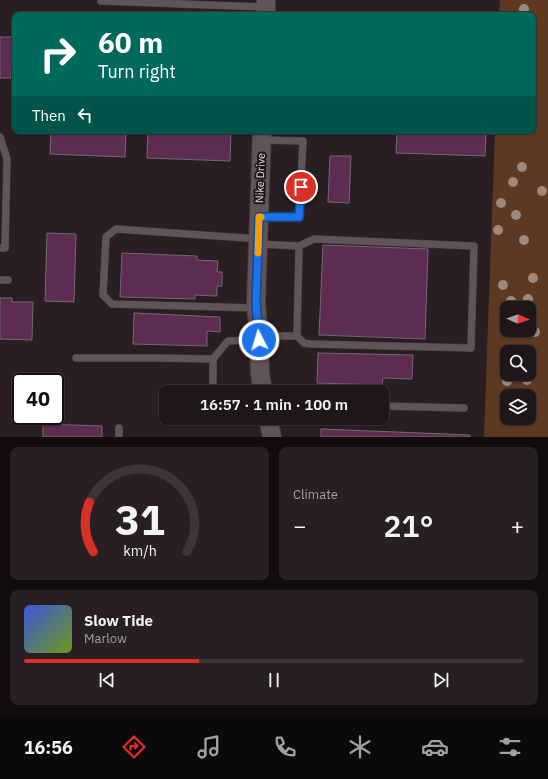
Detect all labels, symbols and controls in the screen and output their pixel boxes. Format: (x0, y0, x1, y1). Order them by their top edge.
text: 60 m (98, 24, 163, 61)
icon: right (32, 28, 84, 80)
text: Turn right (98, 60, 176, 83)
icon: left (74, 104, 96, 126)
text: Then (32, 106, 66, 125)
street label: Nike Drive (252, 153, 268, 203)
pin (284, 170, 318, 204)
icon: arrive (290, 176, 312, 198)
north arrow (500, 301, 536, 337)
map controls (500, 301, 536, 425)
position arrow (238, 319, 280, 361)
button: search (500, 345, 536, 381)
speed limit sign: 40 (12, 373, 64, 425)
button: layers (500, 389, 536, 425)
text: 16:57 · 1 min · 100 m (200, 395, 348, 414)
text: Climate (293, 486, 338, 503)
text: 31 (115, 491, 164, 545)
text: 21° (383, 506, 434, 545)
text: − (293, 511, 306, 540)
text: + (511, 511, 524, 540)
text: km/h (123, 540, 156, 559)
text: Slow Tide (84, 611, 153, 630)
text: Marlow (84, 630, 127, 647)
icon: previous (96, 669, 118, 691)
icon: pause (263, 669, 285, 691)
icon: next (430, 669, 452, 691)
icon: directions (120, 733, 148, 761)
icon: music (195, 733, 223, 761)
icon: phone (271, 733, 299, 761)
icon: climate (346, 733, 374, 761)
icon: car (421, 733, 449, 761)
icon: filters (496, 733, 524, 761)
text: 16:56 (24, 736, 73, 759)

